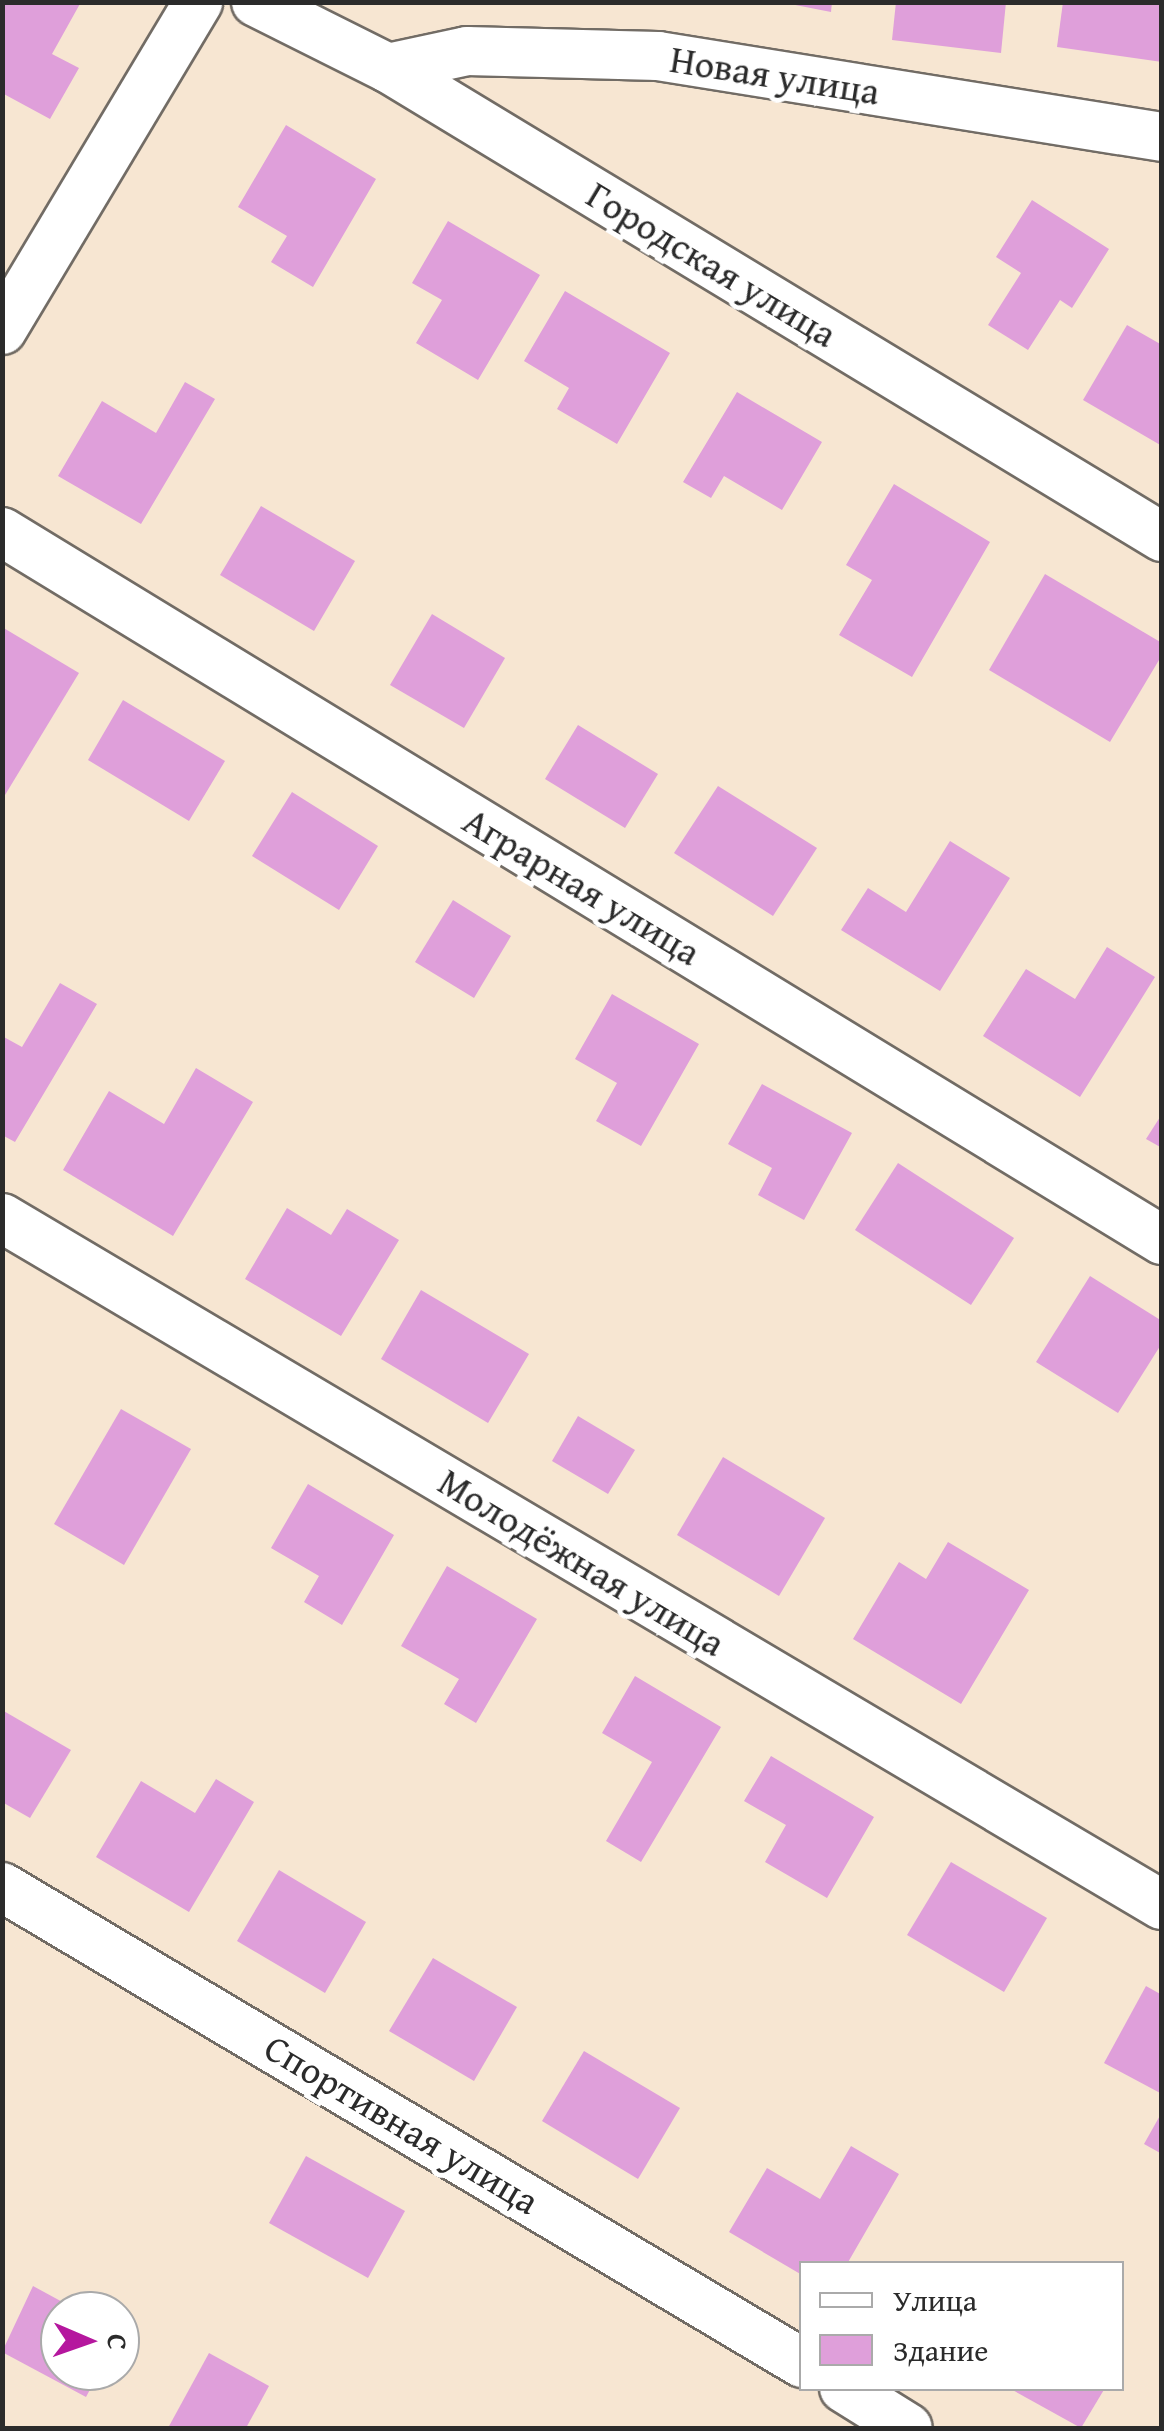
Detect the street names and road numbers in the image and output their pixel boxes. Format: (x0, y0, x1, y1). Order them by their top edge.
street label: Новая улица (667, 36, 883, 114)
street label: Городская улица (579, 171, 845, 357)
street label: Аграрная улица (455, 797, 709, 975)
street label: Молодёжная улица (430, 1458, 734, 1666)
street label: Спортивная улица (257, 2024, 547, 2224)

